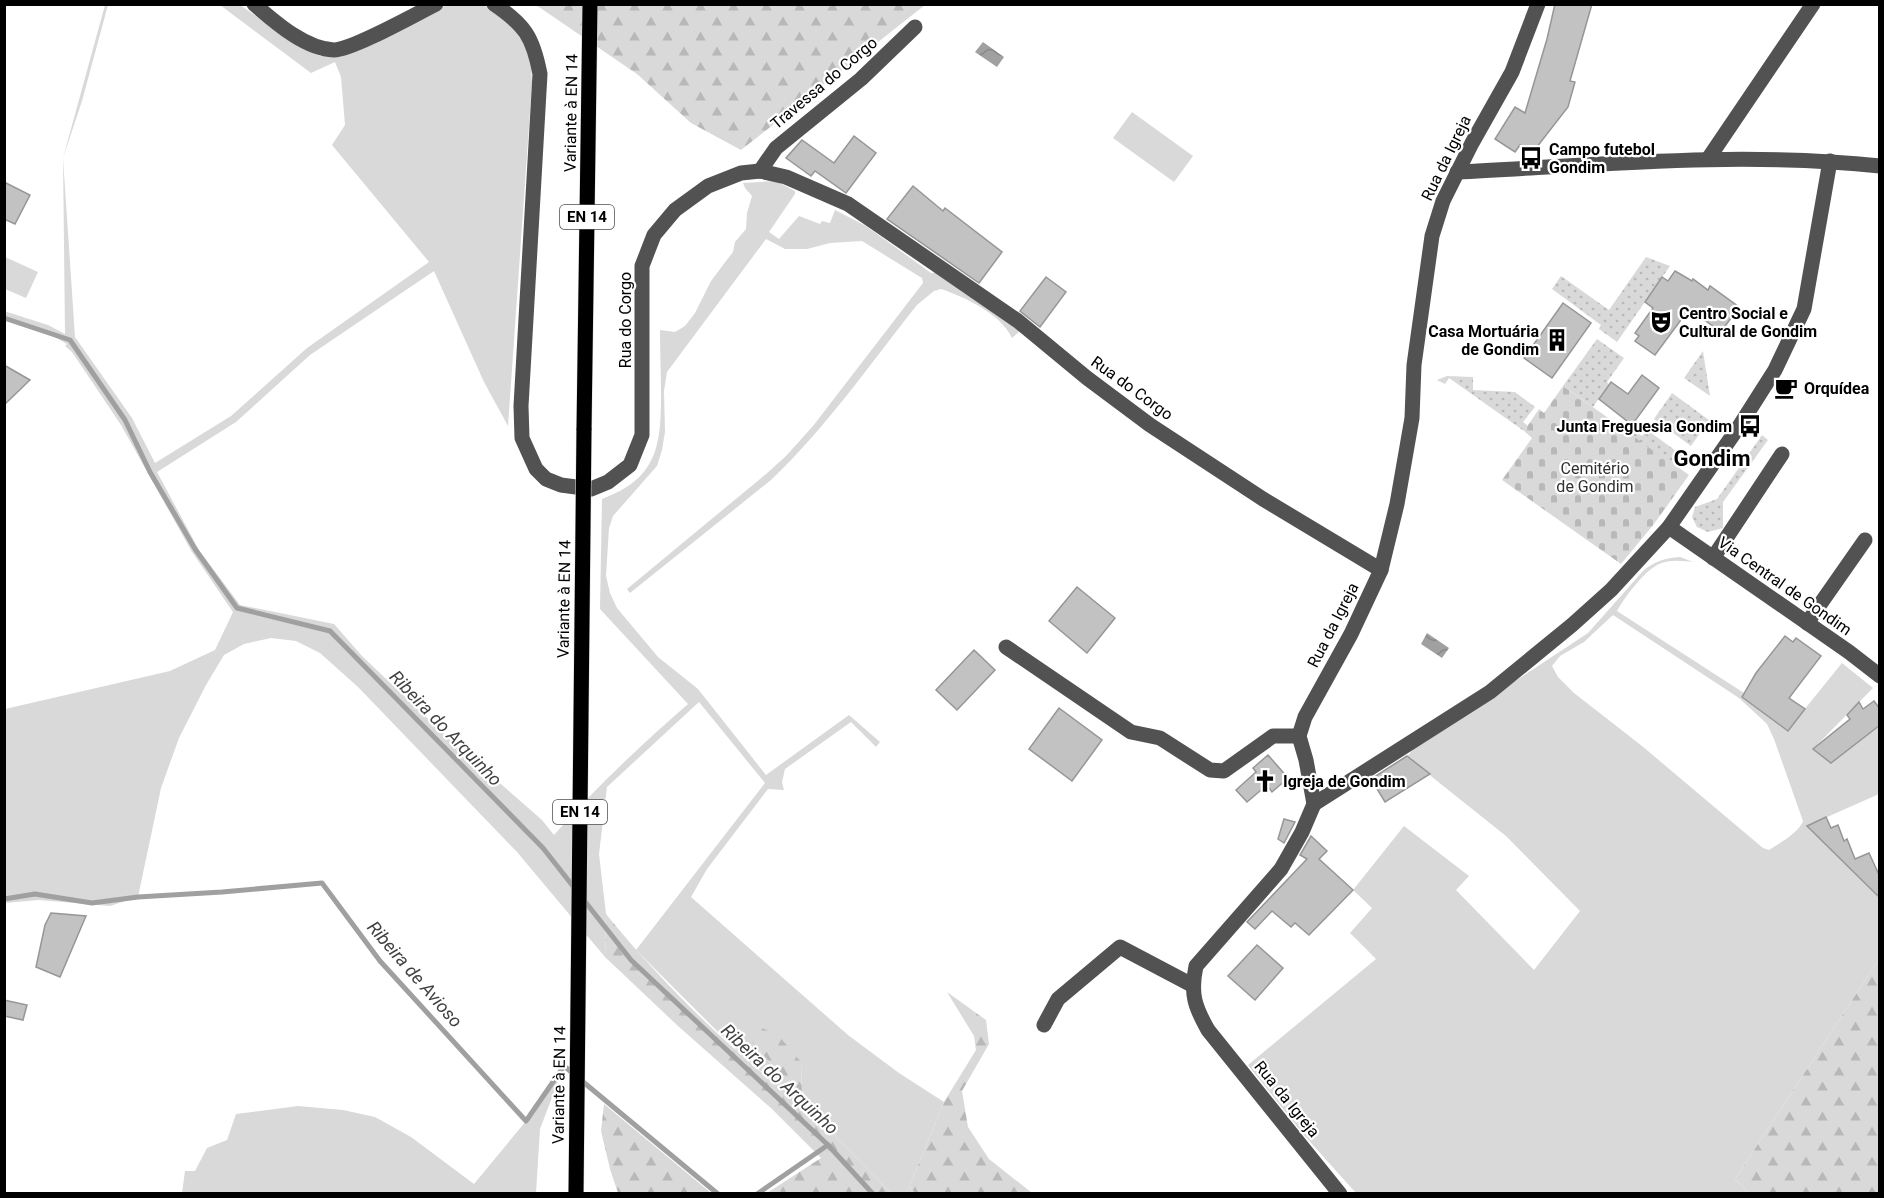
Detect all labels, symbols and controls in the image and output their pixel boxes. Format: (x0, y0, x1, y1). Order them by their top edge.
street label: Travessa do Corgo (767, 33, 881, 133)
street label: Variante à EN 14 (560, 54, 582, 172)
street label: Rua da Igreja (1417, 112, 1475, 204)
place label: Campo futebol Gondim (1549, 140, 1655, 177)
bus stop icon: Campo futebol Gondim (1518, 145, 1544, 171)
road number: EN 14 (560, 205, 614, 229)
street label: Rua do Corgo (616, 272, 635, 368)
place label: Centro Social e Cultural de Gondim (1679, 304, 1817, 341)
theatre icon: Centro Social e Cultural de Gondim (1648, 309, 1674, 335)
place label: Casa Mortuária de Gondim (1428, 322, 1539, 359)
building icon: Casa Mortuária de Gondim (1544, 327, 1570, 353)
street label: Rua do Corgo (1087, 352, 1177, 424)
cafe icon: Orquídea (1773, 375, 1799, 401)
place label: Orquídea (1804, 379, 1870, 398)
bus stop icon: Junta Freguesia Gondim (1737, 413, 1763, 439)
place label: Junta Freguesia Gondim (1557, 417, 1732, 436)
district label: Gondim (1673, 446, 1751, 471)
park label: Cemitério de Gondim (1556, 459, 1634, 496)
street label: Via Central de Gondim (1715, 533, 1855, 639)
street label: Variante à EN 14 (553, 540, 575, 658)
street label: Rua da Igreja (1303, 579, 1363, 671)
water label: Ribeira do Arquinho (386, 666, 506, 790)
church icon: Igreja de Gondim (1252, 768, 1278, 794)
place label: Igreja de Gondim (1283, 772, 1406, 791)
road number: EN 14 (553, 800, 607, 824)
water label: Ribeira de Avioso (363, 917, 467, 1031)
water label: Ribeira do Arquinho (717, 1019, 843, 1139)
street label: Variante à EN 14 (548, 1026, 570, 1144)
street label: Rua da Igreja (1250, 1057, 1324, 1141)

